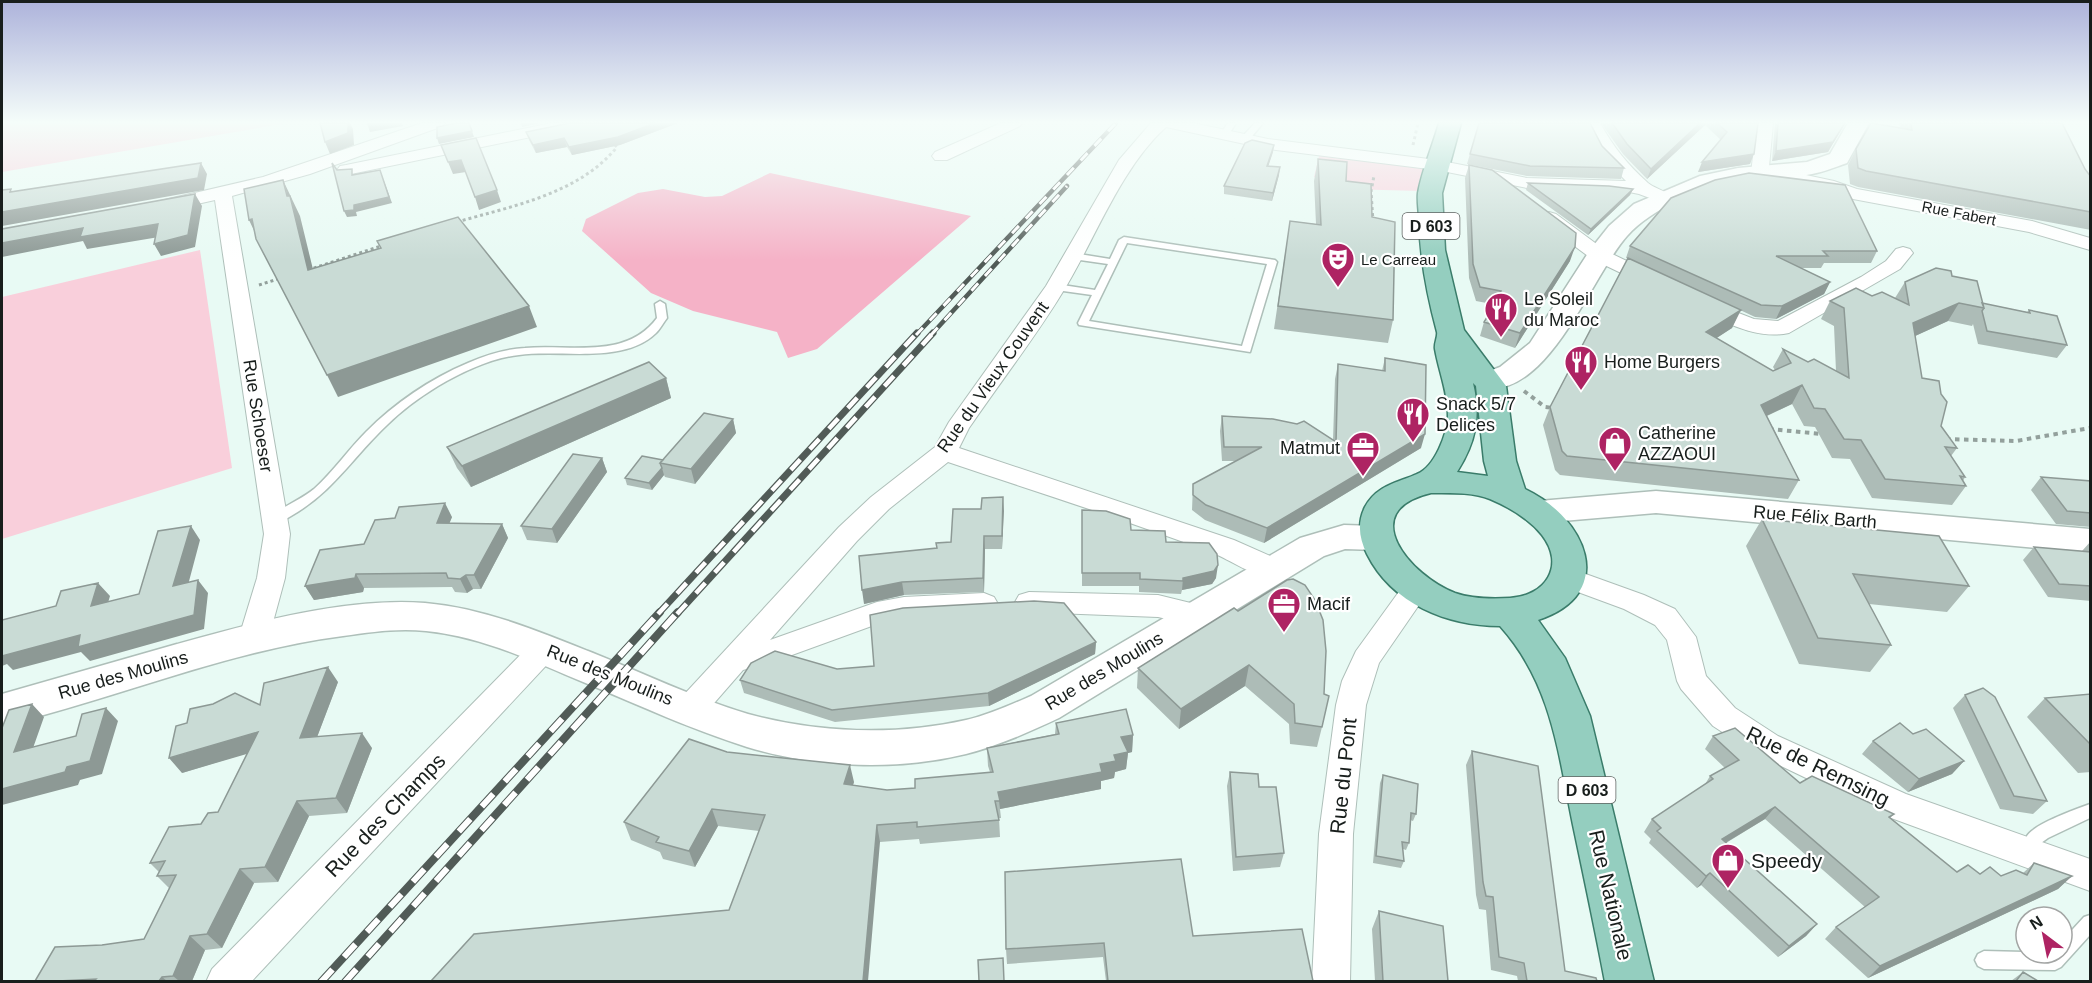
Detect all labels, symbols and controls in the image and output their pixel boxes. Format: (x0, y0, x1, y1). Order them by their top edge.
street label: Rue Fabert (1921, 197, 1998, 229)
road number: D 603 (1402, 213, 1460, 239)
theatre icon: Le Carreau (1320, 241, 1356, 288)
place label: Le Carreau (1361, 251, 1436, 268)
place label: Le Soleil du Maroc (1524, 289, 1599, 330)
restaurant icon: Le Soleil du Maroc (1483, 291, 1519, 338)
street label: Rue du Vieux Couvent (933, 298, 1053, 456)
restaurant icon: Home Burgers (1563, 344, 1599, 391)
place label: Home Burgers (1604, 352, 1720, 372)
street label: Rue Schoeser (239, 358, 277, 474)
place label: Snack 5/7 Delices (1436, 394, 1516, 435)
restaurant icon: Snack 5/7 Delices (1395, 396, 1431, 443)
place label: Catherine AZZAOUI (1638, 423, 1716, 464)
shop icon: Catherine AZZAOUI (1597, 425, 1633, 472)
office icon: Matmut (1345, 430, 1381, 477)
place label: Matmut (1280, 438, 1340, 458)
street label: Rue Félix Barth (1752, 502, 1878, 532)
office icon: Macif (1266, 586, 1302, 633)
place label: Macif (1307, 594, 1351, 614)
street label: Rue des Moulins (1041, 628, 1167, 714)
street label: Rue des Moulins (544, 641, 676, 709)
street label: Rue des Moulins (56, 647, 190, 703)
street label: Rue du Pont (1325, 717, 1361, 835)
street label: Rue de Remsing (1743, 721, 1893, 811)
street label: Rue des Champs (320, 749, 450, 881)
road number: D 603 (1558, 777, 1616, 803)
street label: Rue Nationale (1585, 828, 1637, 962)
shop icon: Speedy (1710, 842, 1746, 889)
place label: Speedy (1751, 849, 1823, 872)
north arrow (2014, 905, 2074, 965)
text: N (2027, 912, 2046, 933)

